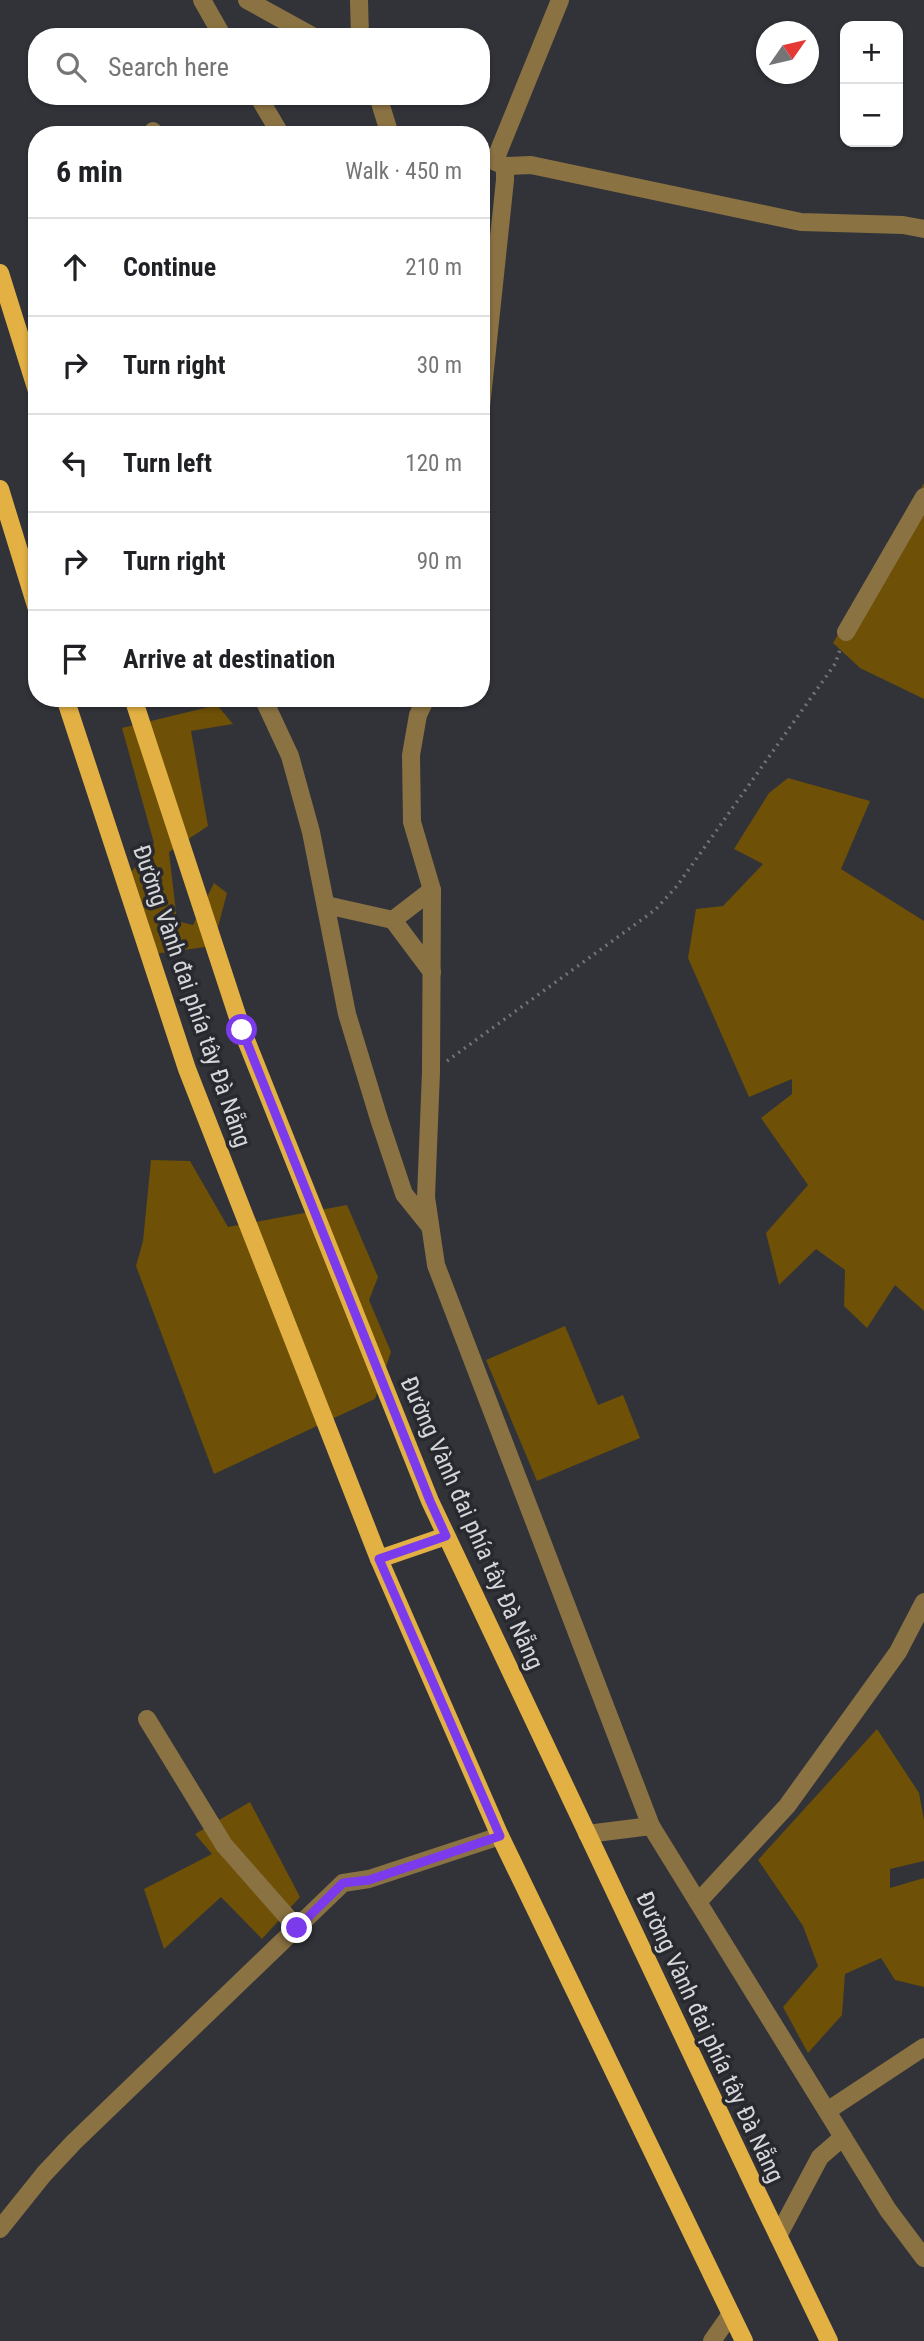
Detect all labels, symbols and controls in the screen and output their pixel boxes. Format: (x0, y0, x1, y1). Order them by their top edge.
north arrow (756, 21, 819, 84)
map controls (840, 21, 903, 147)
button: + (840, 21, 903, 84)
search box (28, 28, 490, 105)
icon: search (52, 48, 90, 86)
text: Search here (108, 52, 229, 82)
button: − (840, 84, 903, 147)
text: 6 min (56, 154, 123, 189)
text: Walk · 450 m (345, 158, 462, 185)
icon: ahead (56, 248, 94, 286)
text: Continue (123, 252, 216, 282)
text: 210 m (405, 254, 462, 281)
icon: right (56, 346, 94, 384)
text: Turn right (123, 350, 225, 380)
text: 30 m (417, 352, 462, 379)
icon: left (56, 444, 94, 482)
text: Turn left (123, 448, 212, 478)
text: 120 m (405, 450, 462, 477)
icon: right (56, 542, 94, 580)
text: Turn right (123, 546, 225, 576)
text: 90 m (417, 548, 462, 575)
icon: arrive (56, 640, 94, 678)
text: Arrive at destination (123, 644, 335, 674)
street label: Đường Vành đai phía tây Đà Nẵng (127, 841, 257, 1151)
route start (226, 1014, 257, 1045)
street label: Đường Vành đai phía tây Đà Nẵng (395, 1372, 549, 1674)
street label: Đường Vành đai phía tây Đà Nẵng (630, 1887, 790, 2187)
route end (281, 1912, 312, 1943)

